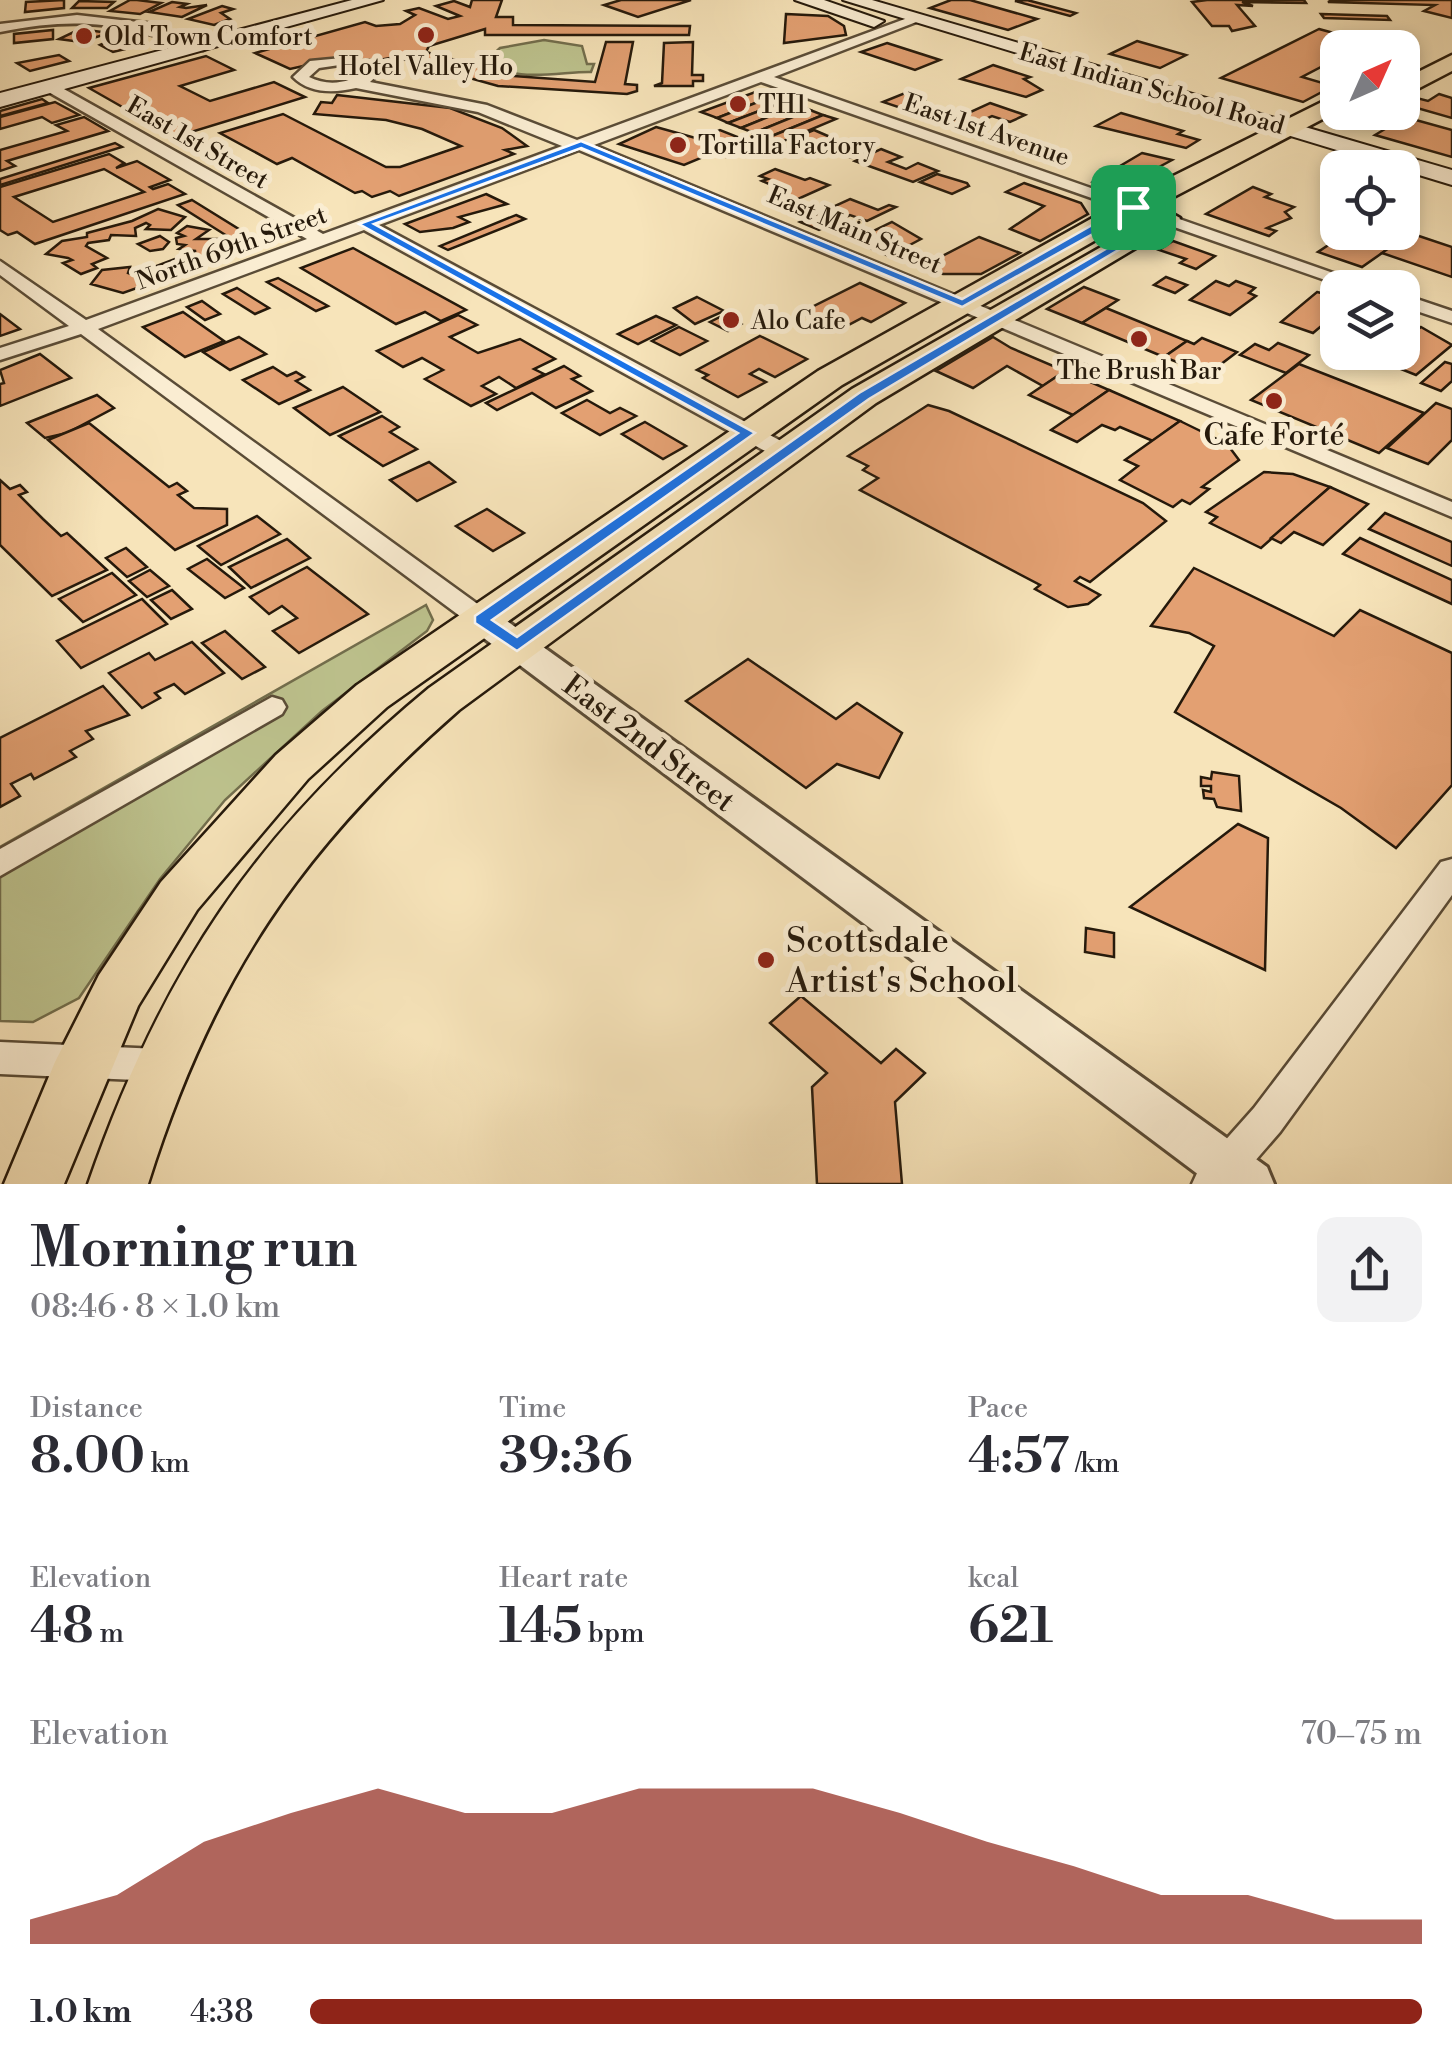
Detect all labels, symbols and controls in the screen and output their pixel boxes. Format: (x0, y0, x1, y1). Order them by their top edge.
place label: Old Town Comfort (104, 22, 313, 53)
marker: Hotel Valley Ho (415, 24, 437, 46)
marker: Old Town Comfort (73, 25, 95, 47)
north arrow (1320, 30, 1420, 130)
map controls (1320, 30, 1420, 370)
street label: East Indian School Road (1015, 37, 1288, 142)
place label: Hotel Valley Ho (339, 52, 513, 83)
street label: East 1st Avenue (899, 88, 1074, 173)
street label: East 1st Street (121, 90, 274, 197)
place label: TH1 (758, 90, 807, 121)
marker: TH1 (727, 93, 749, 115)
place label: Tortilla Factory (698, 131, 876, 162)
marker: Tortilla Factory (667, 134, 689, 156)
button: locate (1320, 150, 1420, 250)
pin (1091, 165, 1176, 250)
street label: East Main Street (763, 180, 946, 281)
icon: arrive (1106, 180, 1161, 235)
street label: North 69th Street (132, 200, 331, 297)
button: layers (1320, 270, 1420, 370)
place label: Alo Cafe (750, 306, 846, 337)
marker: Alo Cafe (720, 309, 742, 331)
marker: The Brush Bar (1128, 328, 1150, 350)
place label: The Brush Bar (1056, 356, 1222, 387)
marker: Cafe Forté (1263, 390, 1285, 412)
place label: Cafe Forté (1203, 417, 1345, 455)
street label: East 2nd Street (555, 667, 742, 821)
place label: Scottsdale Artist's School (785, 920, 1016, 1003)
marker: Scottsdale Artist's School (755, 949, 777, 971)
text: Morning run (30, 1215, 358, 1284)
button: share (1317, 1217, 1422, 1322)
text: 08:46 · 8 × 1.0 km (30, 1287, 280, 1327)
text: Distance (30, 1391, 143, 1426)
text: Time (499, 1391, 566, 1426)
text: Pace (968, 1391, 1028, 1426)
text: 8.00 (30, 1426, 145, 1488)
text: 39:36 (499, 1426, 633, 1488)
text: 4:57 (968, 1426, 1069, 1488)
text: km (145, 1446, 190, 1481)
text: /km (1069, 1446, 1120, 1481)
text: Elevation (30, 1561, 151, 1596)
text: Heart rate (499, 1561, 628, 1596)
text: kcal (968, 1561, 1019, 1596)
text: 48 (30, 1596, 94, 1658)
text: 145 (499, 1596, 582, 1658)
text: 621 (968, 1596, 1053, 1658)
text: m (94, 1616, 124, 1651)
text: bpm (582, 1616, 645, 1651)
text: Elevation (30, 1714, 169, 1754)
text: 70–75 m (1300, 1714, 1422, 1754)
text: 1.0 km (30, 1992, 132, 2032)
text: 4:38 (190, 1992, 254, 2032)

